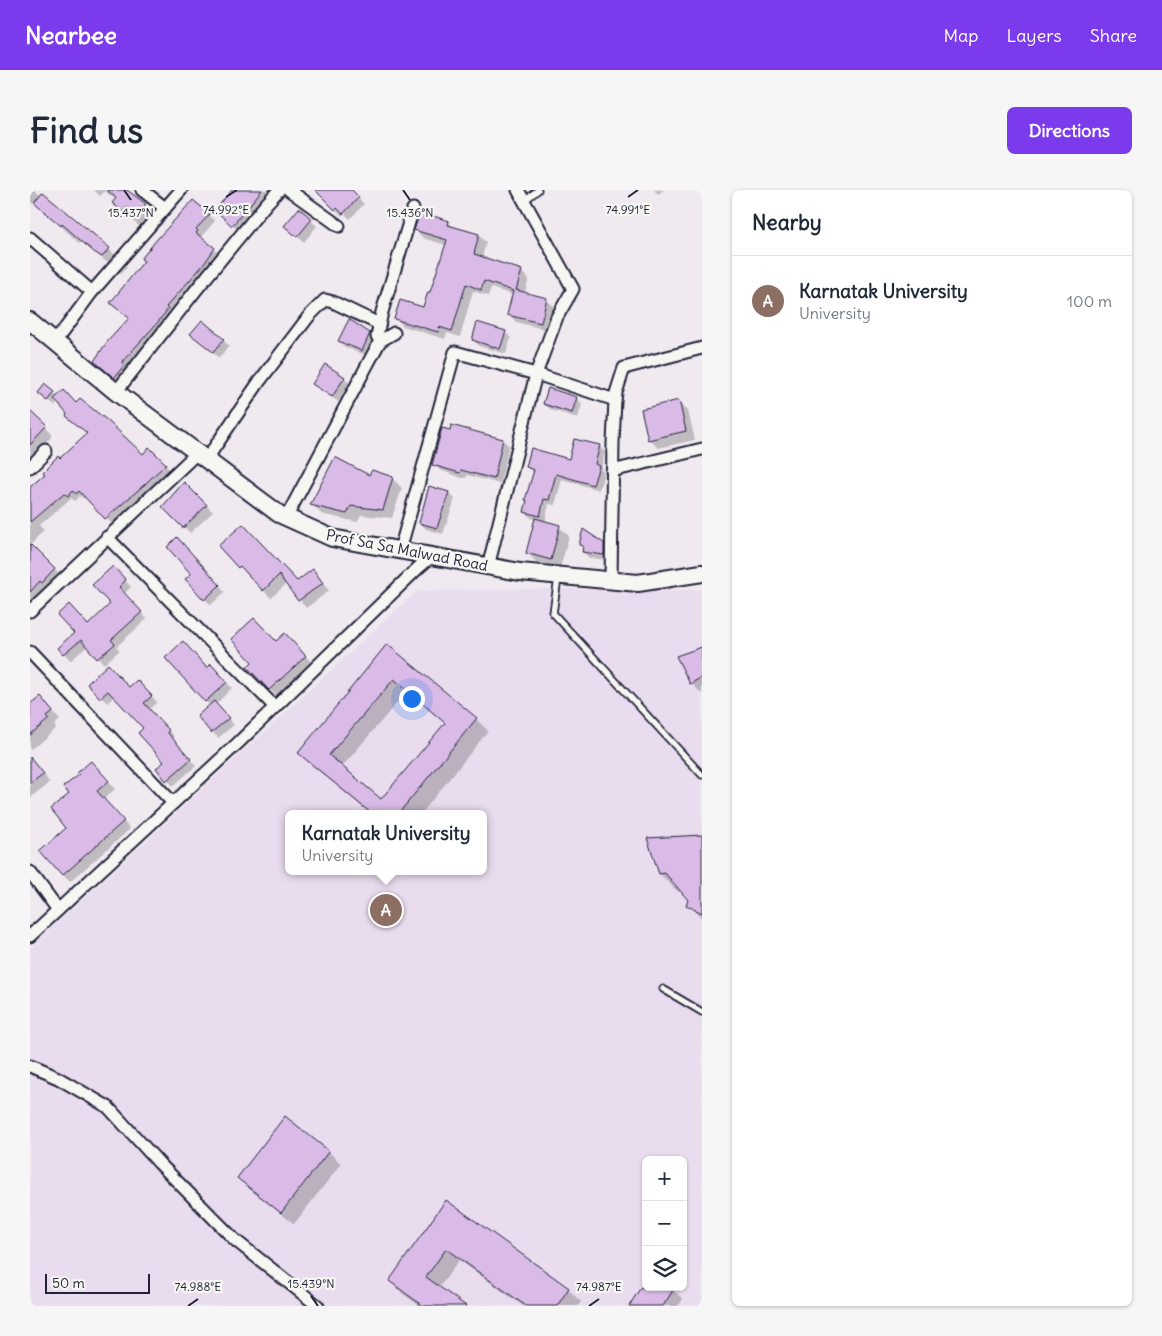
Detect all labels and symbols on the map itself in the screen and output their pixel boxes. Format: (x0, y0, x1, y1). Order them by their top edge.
text: 74.992°E (203, 202, 249, 217)
text: 74.991°E (606, 202, 650, 217)
text: 15.437°N (108, 205, 154, 220)
text: 15.436°N (387, 205, 433, 220)
street label: Prof Sa Sa Malwad Road (324, 525, 490, 575)
your location (399, 686, 425, 712)
pin: A (370, 891, 402, 929)
scale bar (45, 1271, 150, 1294)
text: 15.439°N (288, 1276, 334, 1291)
text: 74.988°E (175, 1279, 221, 1294)
text: 74.987°E (576, 1279, 622, 1294)

